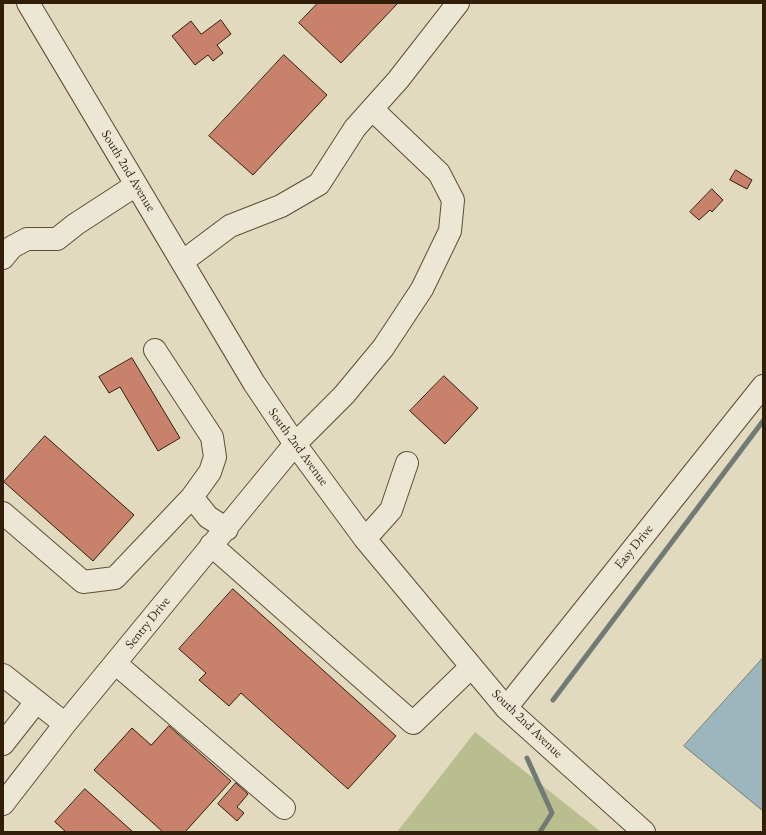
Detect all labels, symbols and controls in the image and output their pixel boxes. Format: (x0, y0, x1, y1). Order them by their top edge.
street label: South 2nd Avenue (98, 127, 158, 215)
street label: South 2nd Avenue (265, 405, 331, 489)
street label: Easy Drive (611, 522, 657, 572)
street label: Sentry Drive (122, 594, 174, 652)
street label: South 2nd Avenue (488, 686, 566, 762)

